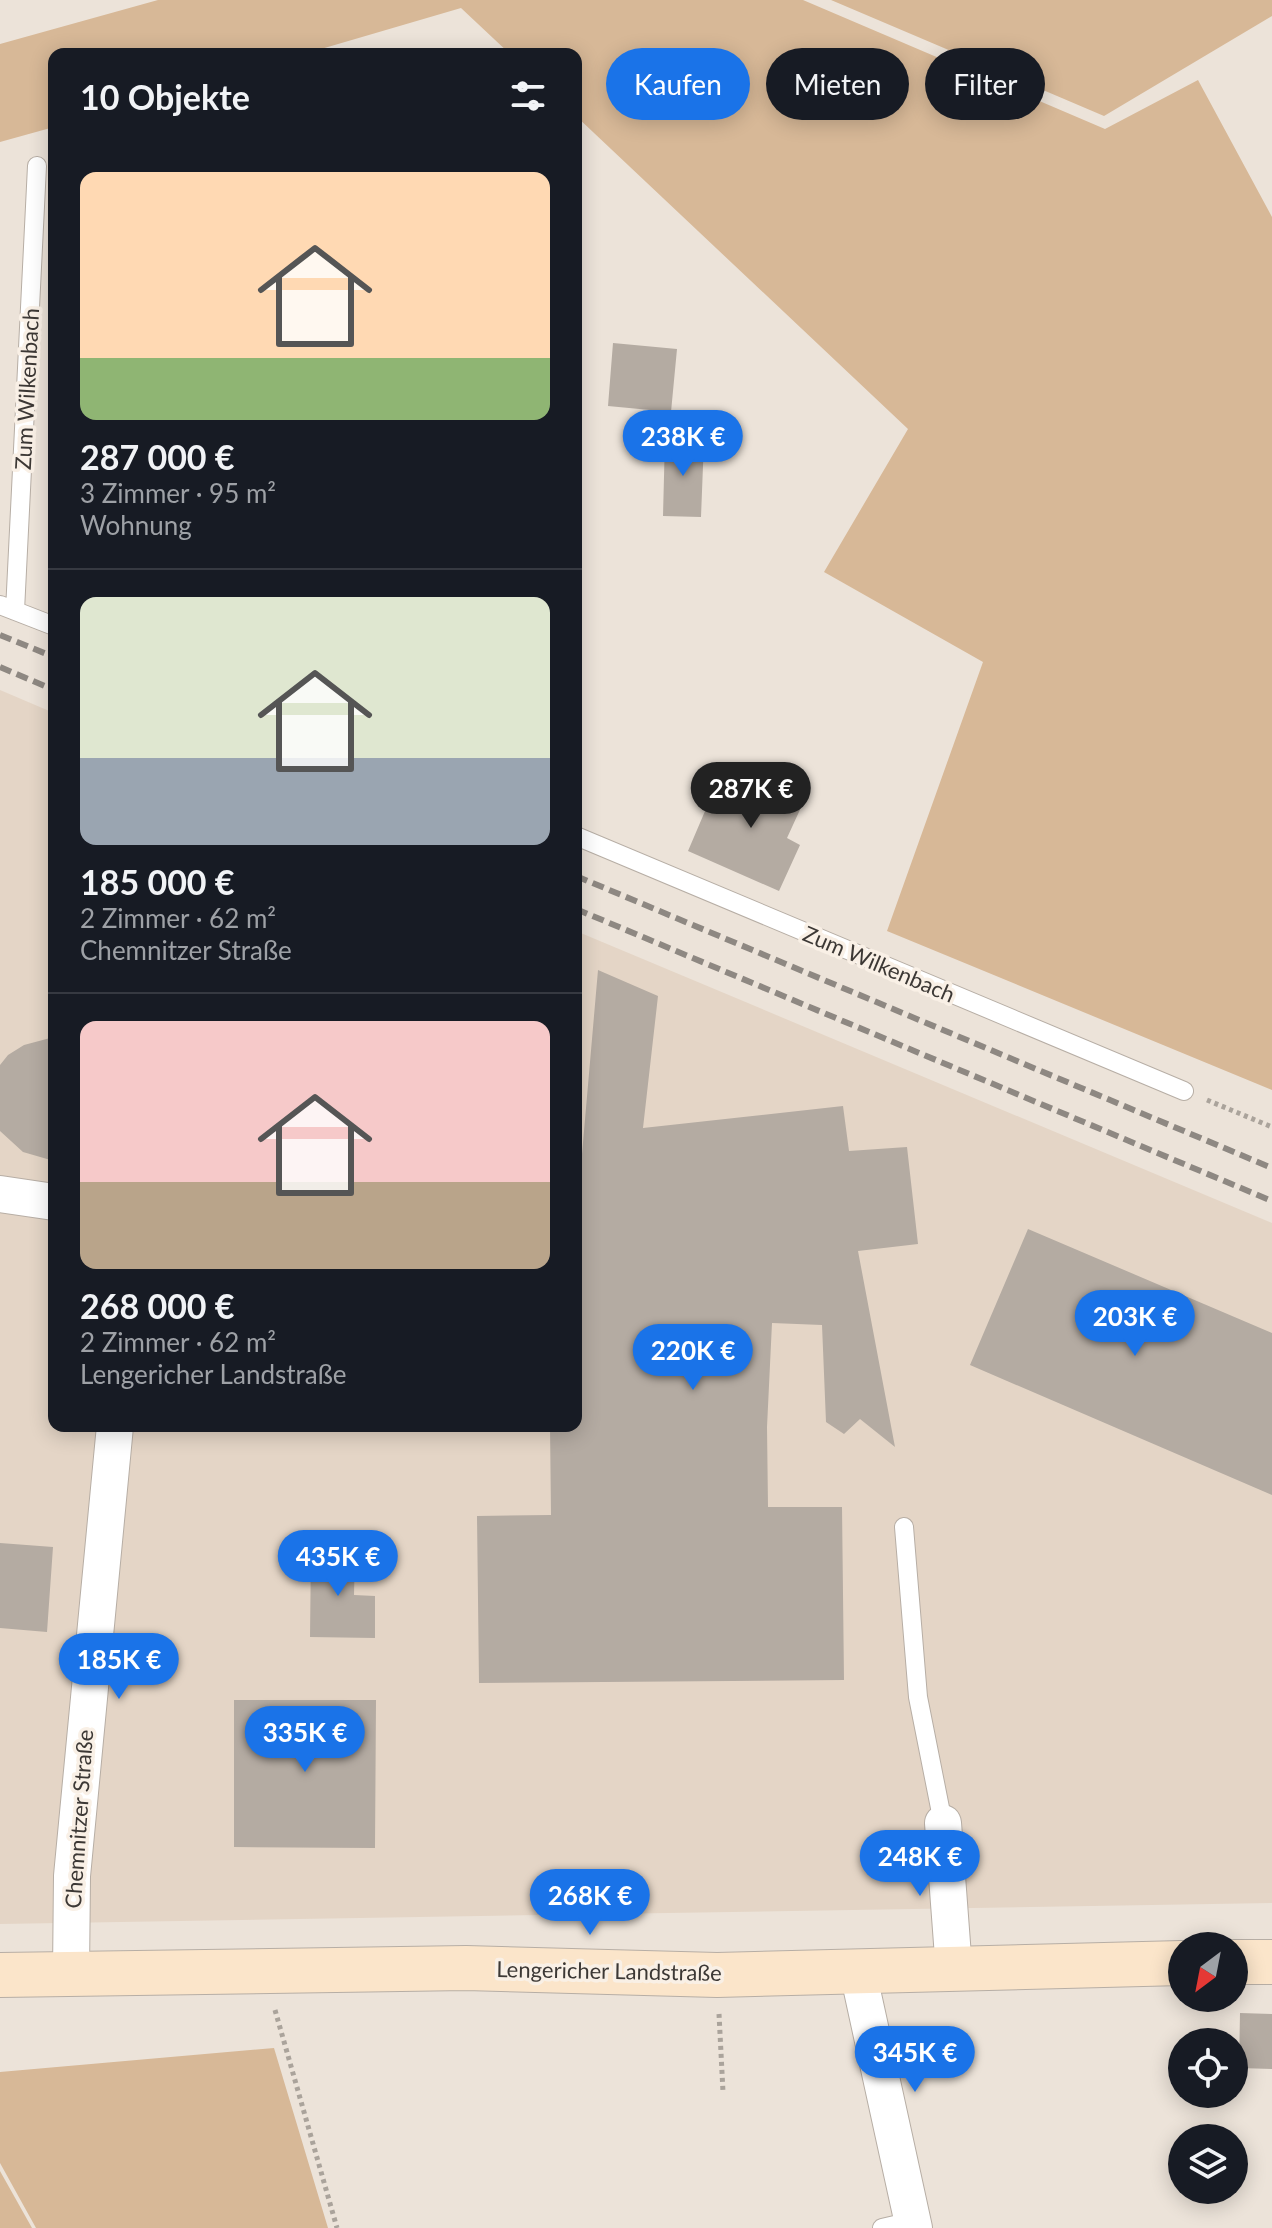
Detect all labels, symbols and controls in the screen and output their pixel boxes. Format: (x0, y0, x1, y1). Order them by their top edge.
chip: Kaufen (606, 48, 750, 120)
chip: Mieten (766, 48, 909, 120)
chip: Filter (925, 48, 1045, 120)
icon: filters (506, 74, 550, 118)
text: 10 Objekte (80, 76, 250, 117)
icon: home (243, 224, 387, 368)
street label: Zum Wilkenbach (9, 307, 44, 471)
pin: 238K € (618, 410, 748, 478)
text: 238K € (641, 420, 725, 452)
text: 287 000 € (80, 436, 235, 477)
text: 3 Zimmer · 95 m² (80, 477, 276, 509)
text: Wohnung (80, 509, 192, 541)
icon: home (243, 649, 387, 793)
pin: 287K € (686, 762, 816, 830)
text: 287K € (709, 772, 793, 804)
text: 185 000 € (80, 861, 235, 902)
text: 2 Zimmer · 62 m² (80, 902, 276, 934)
street label: Zum Wilkenbach (799, 919, 959, 1008)
text: Chemnitzer Straße (80, 934, 292, 966)
icon: home (243, 1073, 387, 1217)
text: 268 000 € (80, 1285, 235, 1326)
pin: 203K € (1070, 1290, 1200, 1358)
text: 203K € (1093, 1300, 1177, 1332)
pin: 220K € (628, 1324, 758, 1392)
text: 2 Zimmer · 62 m² (80, 1326, 276, 1358)
text: 220K € (651, 1334, 735, 1366)
text: Lengericher Landstraße (80, 1358, 347, 1390)
pin: 435K € (273, 1530, 403, 1598)
text: 435K € (296, 1540, 380, 1572)
pin: 185K € (54, 1633, 184, 1701)
text: 185K € (77, 1643, 161, 1675)
pin: 335K € (240, 1706, 370, 1774)
text: 335K € (263, 1716, 347, 1748)
street label: Chemnitzer Straße (59, 1729, 98, 1909)
pin: 248K € (855, 1830, 985, 1898)
text: 248K € (878, 1840, 962, 1872)
pin: 268K € (525, 1869, 655, 1937)
text: 268K € (548, 1879, 632, 1911)
north arrow (1168, 1932, 1248, 2012)
map controls (1168, 1932, 1248, 2204)
street label: Lengericher Landstraße (496, 1955, 722, 1986)
pin: 345K € (850, 2026, 980, 2094)
button: locate (1168, 2028, 1248, 2108)
text: 345K € (873, 2036, 957, 2068)
button: layers (1168, 2124, 1248, 2204)

